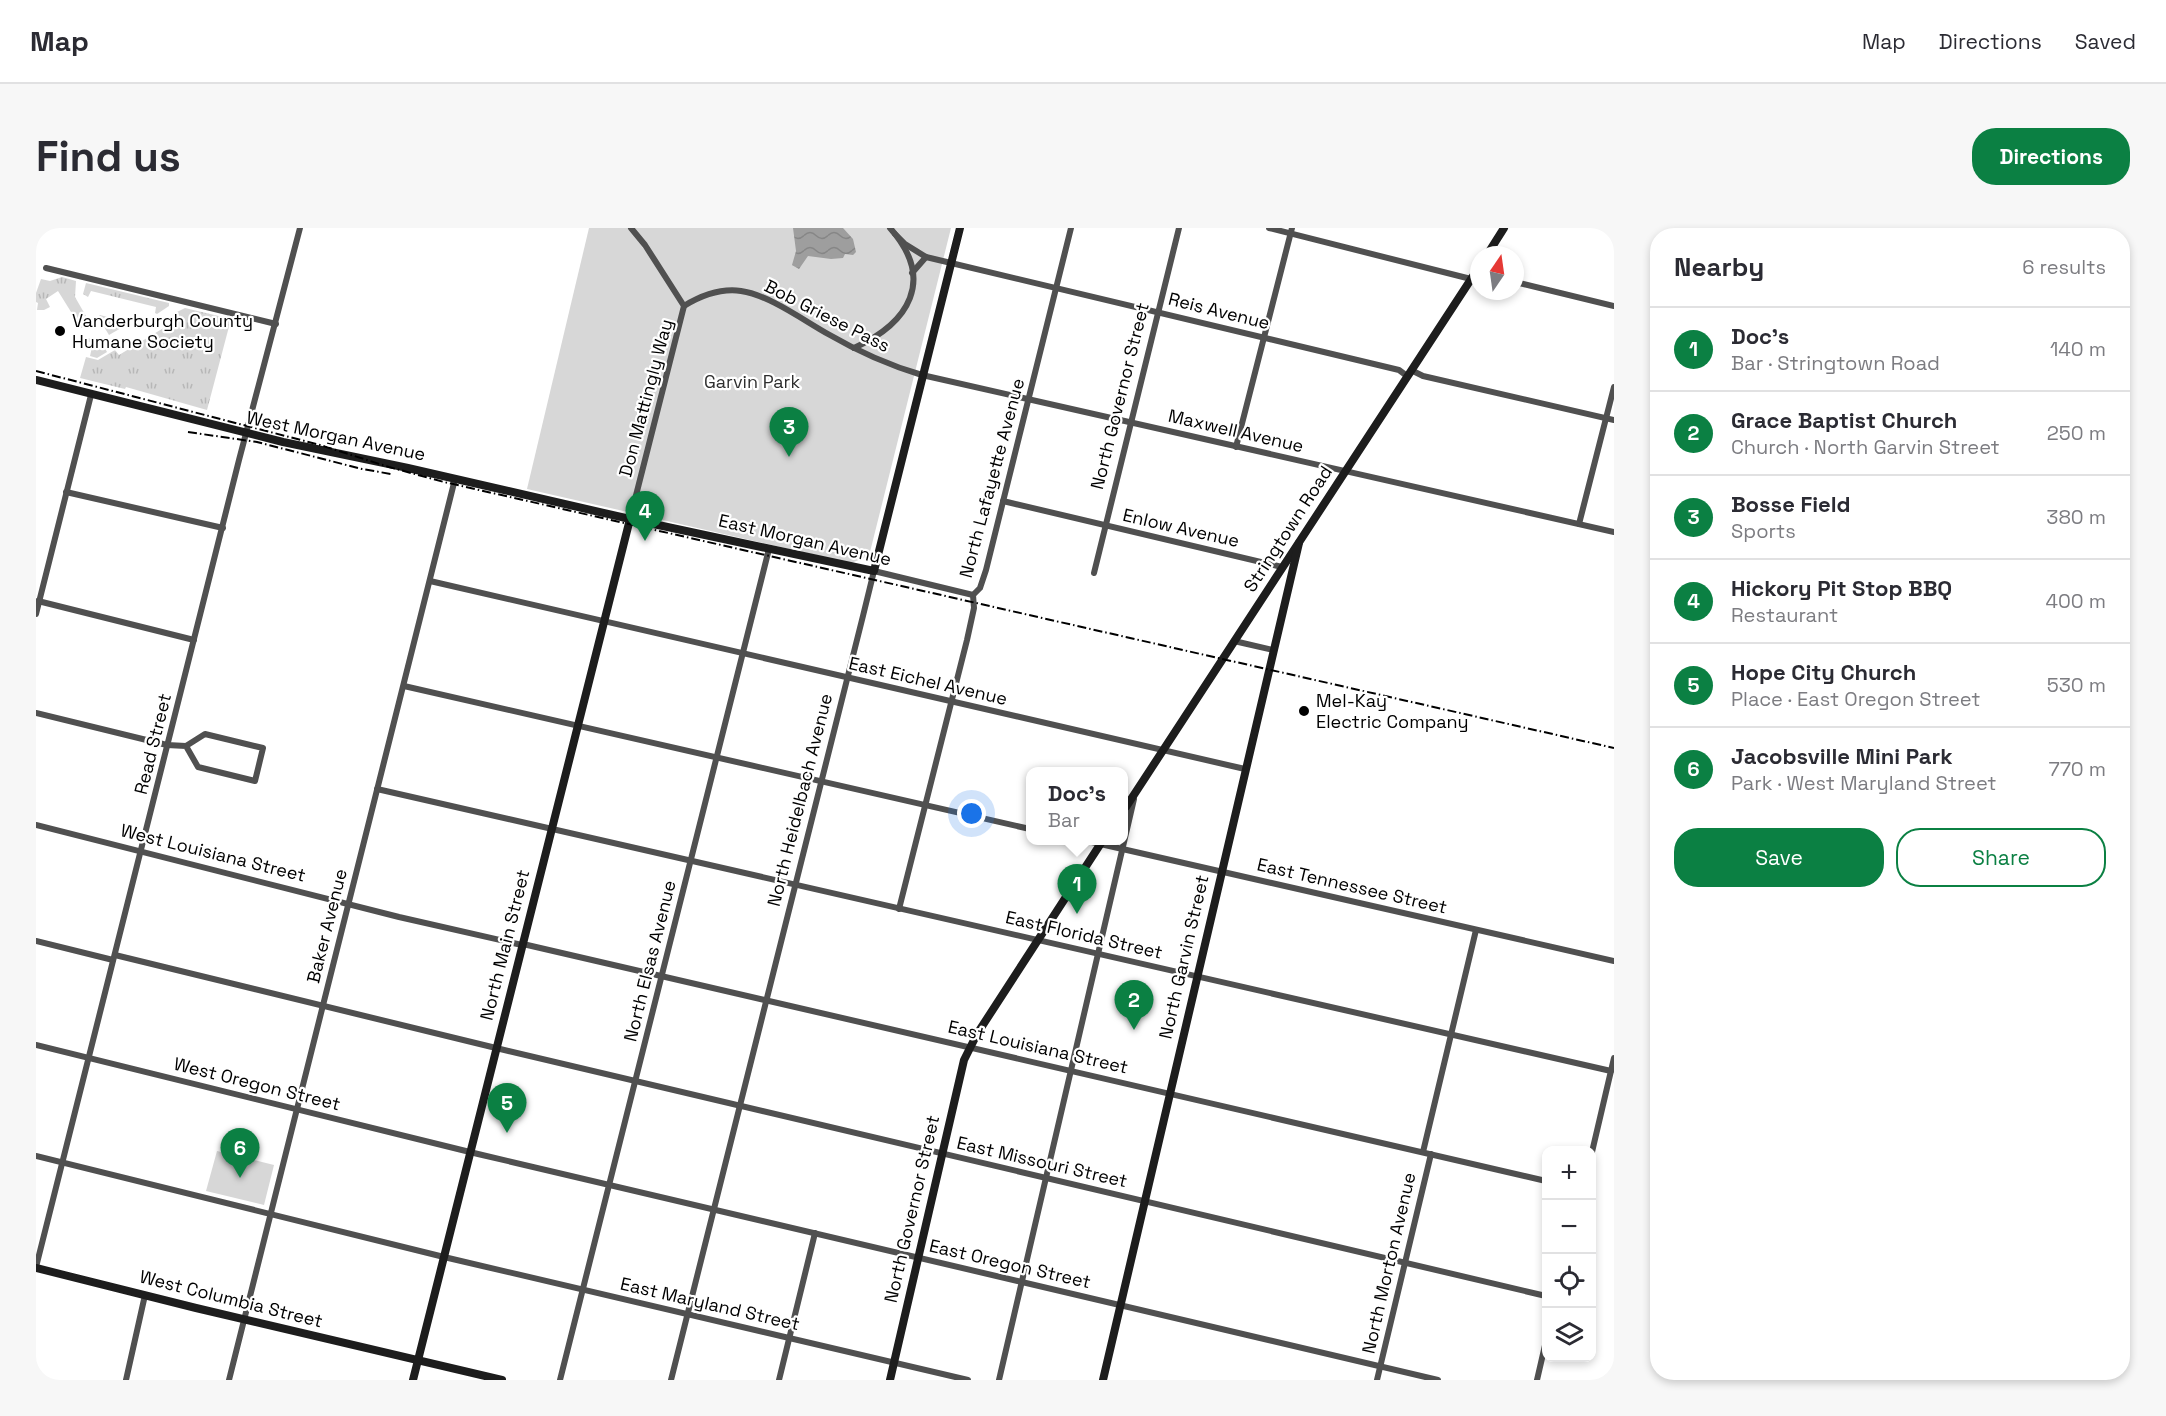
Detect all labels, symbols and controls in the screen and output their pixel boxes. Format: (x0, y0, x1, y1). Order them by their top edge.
text: Map (30, 23, 89, 59)
text: Map (1862, 28, 1906, 55)
text: Directions (1939, 28, 2042, 55)
text: Saved (2075, 28, 2136, 55)
button: Directions (1972, 128, 2130, 185)
text: Find us (36, 130, 181, 183)
north arrow (1470, 246, 1524, 300)
text: Nearby (1674, 250, 1764, 284)
text: 6 results (2022, 254, 2106, 280)
street label: Bob Griese Pass (761, 274, 894, 357)
street label: Reis Avenue (1166, 287, 1272, 334)
street label: North Governor Street (1085, 300, 1154, 492)
place label: Vanderburgh County Humane Society (72, 309, 253, 353)
street label: Don Mattingly Way (613, 316, 678, 479)
text: Doc's (1731, 322, 1789, 350)
marker: Vanderburgh County Humane Society (53, 324, 67, 338)
text: 1 (1689, 336, 1698, 362)
text: 140 m (2050, 336, 2106, 362)
text: Bar · Stringtown Road (1731, 350, 1940, 376)
park label: Garvin Park (704, 370, 800, 393)
street label: North Lafayette Avenue (954, 376, 1029, 580)
street label: Maxwell Avenue (1166, 404, 1306, 457)
street label: West Morgan Avenue (245, 405, 428, 466)
text: Grace Baptist Church (1731, 406, 1957, 434)
pin: 3 (770, 408, 808, 457)
text: 2 (1688, 420, 1699, 446)
text: 250 m (2047, 420, 2106, 446)
text: Church · North Garvin Street (1731, 434, 2000, 460)
street label: Stringtown Road (1238, 461, 1337, 596)
text: Bosse Field (1731, 490, 1851, 518)
pin: 4 (626, 492, 664, 541)
street label: Enlow Avenue (1121, 503, 1242, 552)
text: 3 (1687, 504, 1700, 530)
text: 380 m (2046, 504, 2106, 530)
street label: East Morgan Avenue (716, 508, 894, 571)
text: Sports (1731, 518, 1796, 544)
text: Hickory Pit Stop BBQ (1731, 574, 1952, 602)
text: 4 (1687, 588, 1700, 614)
text: 400 m (2046, 588, 2106, 614)
text: Restaurant (1731, 602, 1838, 628)
street label: East Eichel Avenue (847, 651, 1010, 710)
text: Hope City Church (1731, 658, 1916, 686)
text: 5 (1688, 672, 1700, 698)
text: 530 m (2047, 672, 2106, 698)
text: Place · East Oregon Street (1731, 686, 1980, 712)
place label: Mel-Kay Electric Company (1316, 689, 1469, 733)
street label: Read Street (129, 691, 176, 797)
street label: North Heidelbach Avenue (762, 691, 837, 909)
marker: Mel-Kay Electric Company (1297, 704, 1311, 718)
text: Jacobsville Mini Park (1731, 742, 1953, 770)
text: 6 (1687, 756, 1700, 782)
text: 770 m (2048, 756, 2106, 782)
popup (1026, 767, 1128, 845)
text: Park · West Maryland Street (1731, 770, 1997, 796)
text: Doc's (1048, 779, 1106, 807)
your location (957, 799, 986, 828)
text: Bar (1048, 807, 1080, 833)
street label: West Louisiana Street (118, 818, 308, 887)
button: Save (1674, 828, 1884, 887)
button: Share (1896, 828, 2106, 887)
street label: East Tennessee Street (1255, 852, 1449, 919)
pin: 1 (1058, 864, 1096, 914)
street label: Baker Avenue (301, 866, 352, 985)
street label: North Main Street (475, 867, 534, 1023)
street label: North Garvin Street (1153, 873, 1214, 1041)
street label: North Elsas Avenue (618, 878, 681, 1044)
street label: East Florida Street (1003, 905, 1165, 964)
pin: 2 (1114, 980, 1154, 1030)
street label: East Louisiana Street (946, 1015, 1130, 1078)
street label: West Oregon Street (171, 1052, 343, 1115)
pin: 5 (488, 1084, 526, 1133)
street label: North Governor Street (879, 1113, 944, 1305)
pin: 6 (220, 1128, 260, 1178)
street label: East Missouri Street (955, 1131, 1130, 1192)
map controls (1542, 1146, 1596, 1362)
button: + (1542, 1146, 1596, 1200)
street label: North Morton Avenue (1356, 1170, 1421, 1356)
button: − (1542, 1200, 1596, 1254)
street label: East Oregon Street (927, 1234, 1093, 1293)
button: locate (1542, 1254, 1596, 1308)
street label: West Columbia Street (137, 1265, 325, 1332)
street label: East Maryland Street (618, 1272, 802, 1335)
button: layers (1542, 1308, 1596, 1362)

